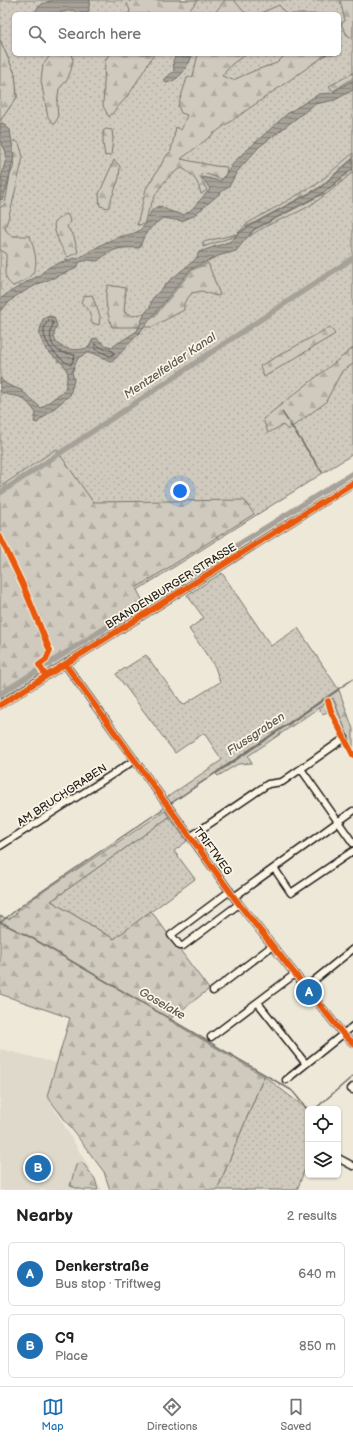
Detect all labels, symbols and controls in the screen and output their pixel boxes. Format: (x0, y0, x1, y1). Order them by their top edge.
search box (12, 12, 341, 56)
icon: search (26, 23, 48, 45)
text: Search here (58, 25, 141, 44)
water label: Mentzelfelder Kanal (121, 329, 220, 402)
your location (170, 481, 190, 501)
street label: BRANDENBURGER STRASSE (103, 540, 239, 632)
water label: Flussgraben (224, 709, 288, 759)
street label: AM BRUCHGRABEN (15, 761, 109, 829)
street label: TRIFTWEG (191, 824, 235, 878)
pin: A (296, 977, 322, 1007)
water label: Goselake (136, 985, 188, 1023)
map controls (305, 1106, 341, 1178)
button: locate (305, 1106, 341, 1142)
button: layers (305, 1142, 341, 1178)
pin: B (25, 1153, 51, 1183)
text: Nearby (16, 1206, 73, 1226)
text: 2 results (287, 1208, 337, 1224)
text: Denkerstraße (55, 1257, 149, 1276)
text: A (26, 1266, 34, 1282)
text: 640 m (298, 1266, 336, 1282)
text: Bus stop · Triftweg (55, 1276, 161, 1292)
text: C9 (55, 1329, 74, 1348)
text: B (25, 1338, 35, 1354)
text: 850 m (299, 1338, 336, 1354)
text: Place (55, 1348, 88, 1364)
tab: Map (42, 1396, 64, 1433)
tab: Directions (147, 1396, 197, 1433)
tab: Saved (281, 1396, 311, 1433)

